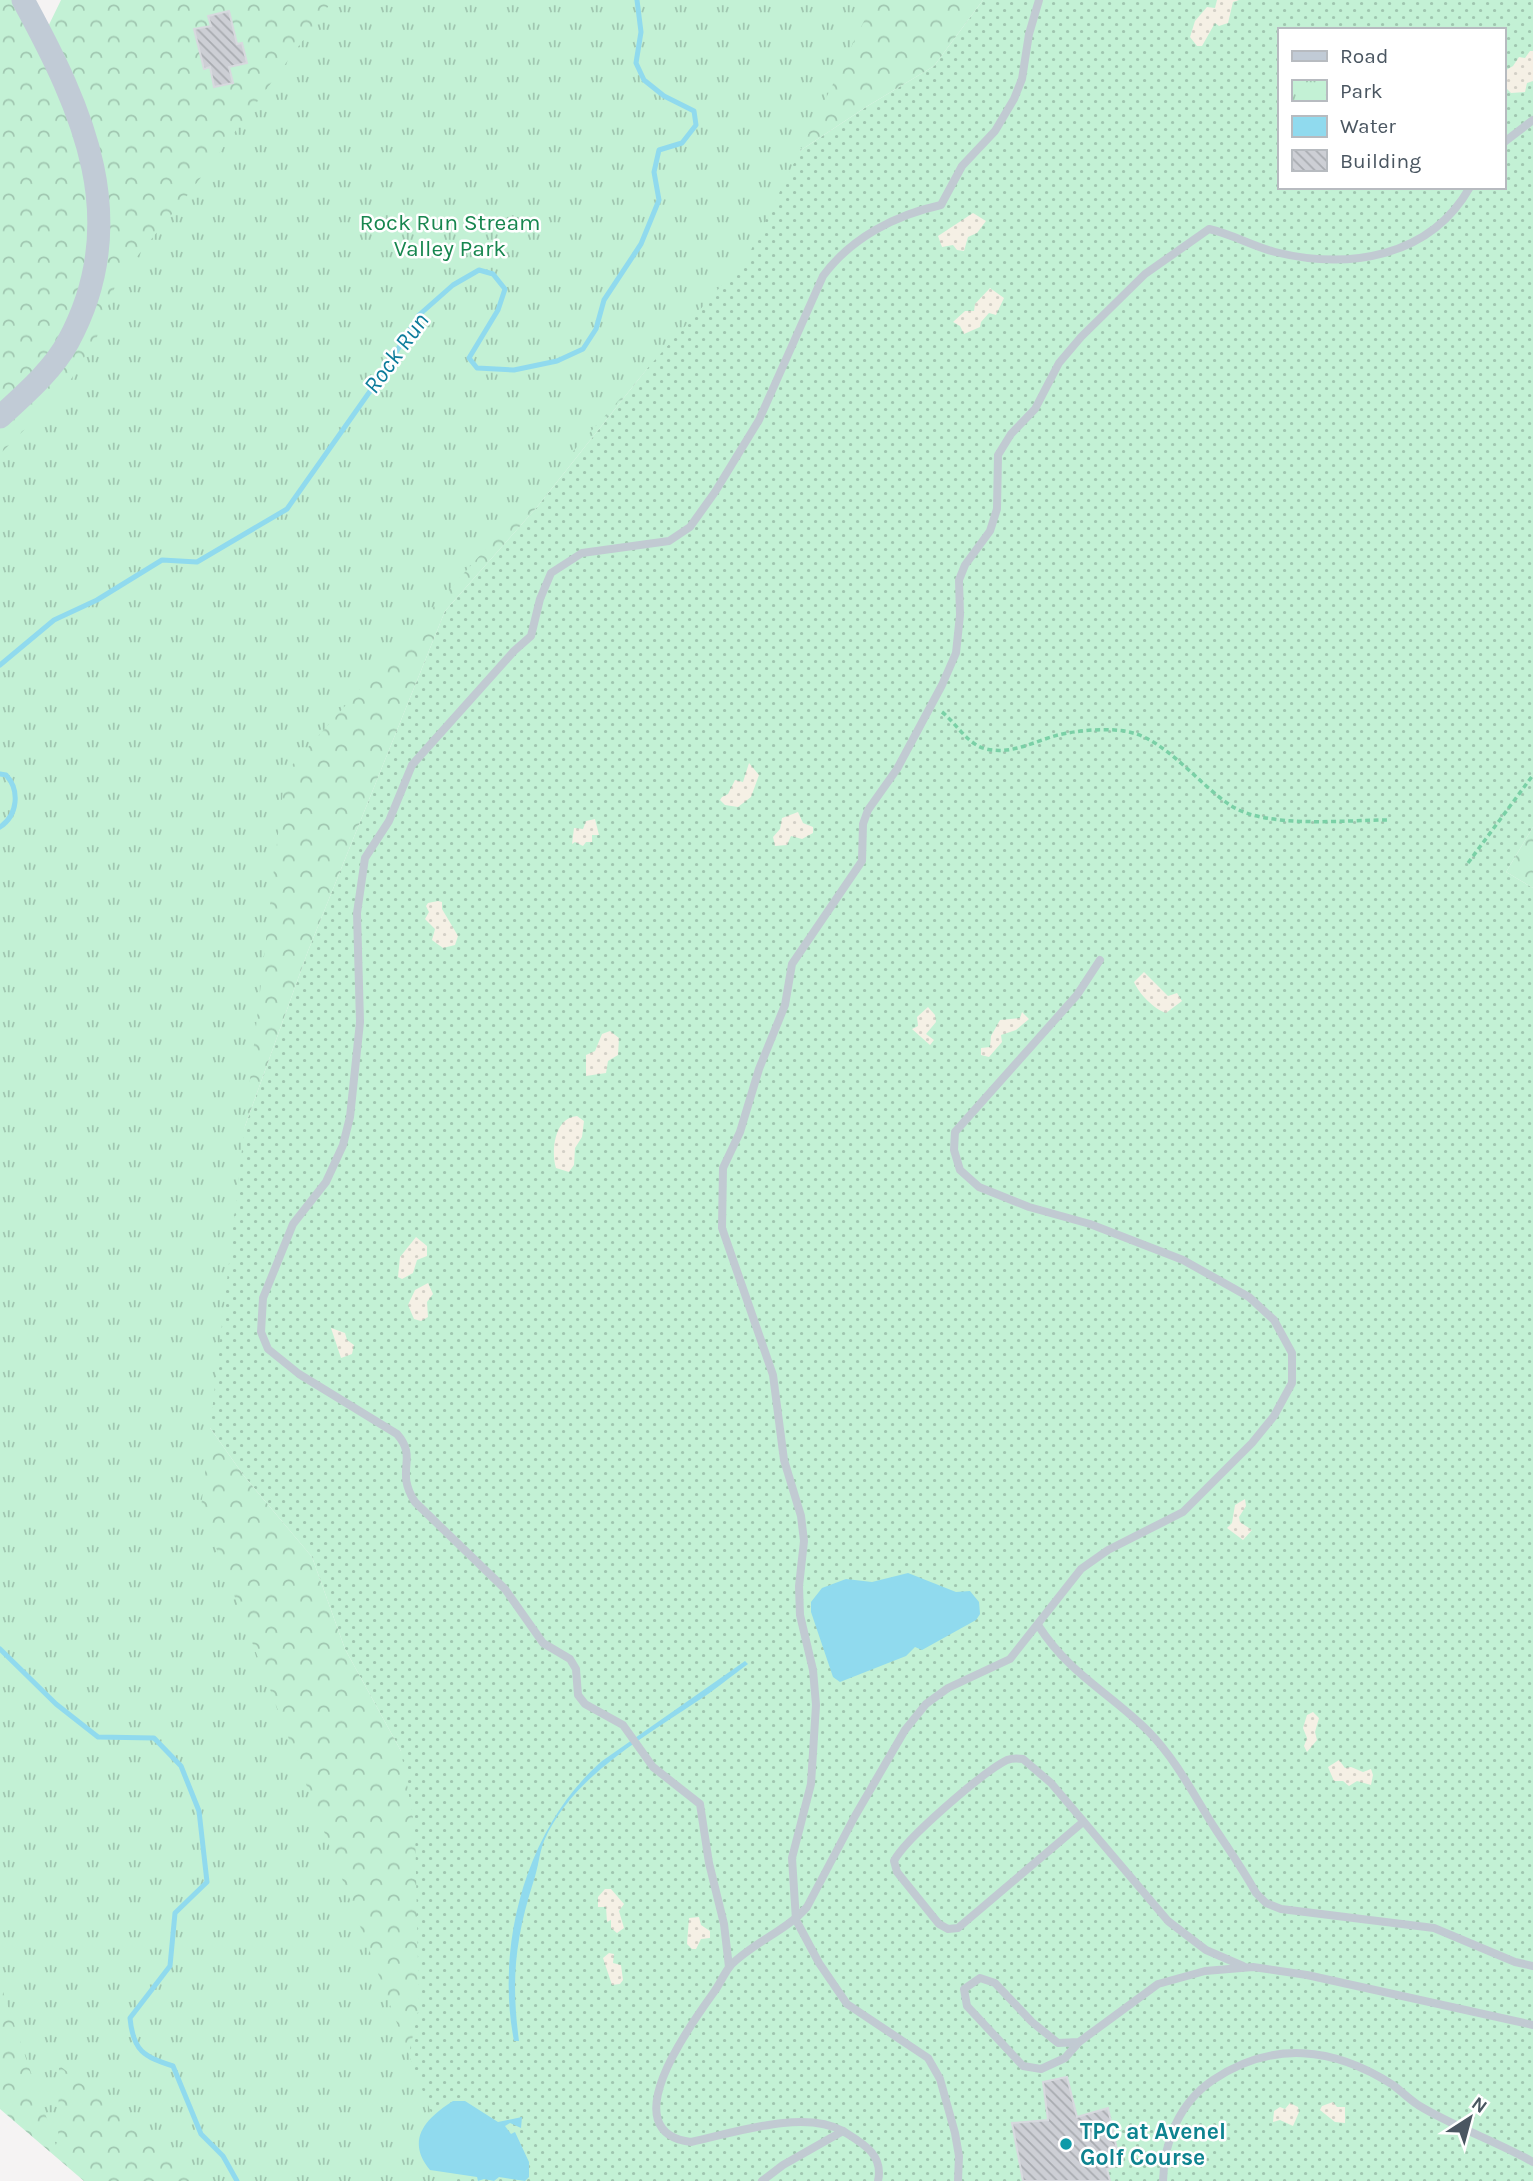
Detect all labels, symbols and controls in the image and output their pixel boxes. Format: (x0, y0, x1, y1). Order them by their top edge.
legend (1278, 28, 1505, 189)
text: Road (1340, 44, 1388, 68)
text: Park (1340, 79, 1383, 103)
text: Water (1340, 114, 1396, 138)
text: Building (1340, 149, 1421, 173)
park label: Rock Run Stream Valley Park (359, 209, 541, 262)
water label: Rock Run (357, 307, 435, 399)
north arrow (1435, 2083, 1505, 2153)
text: N (1467, 2092, 1491, 2118)
place label: TPC at Avenel Golf Course (1080, 2118, 1226, 2171)
marker: TPC at Avenel Golf Course (1058, 2136, 1074, 2152)

